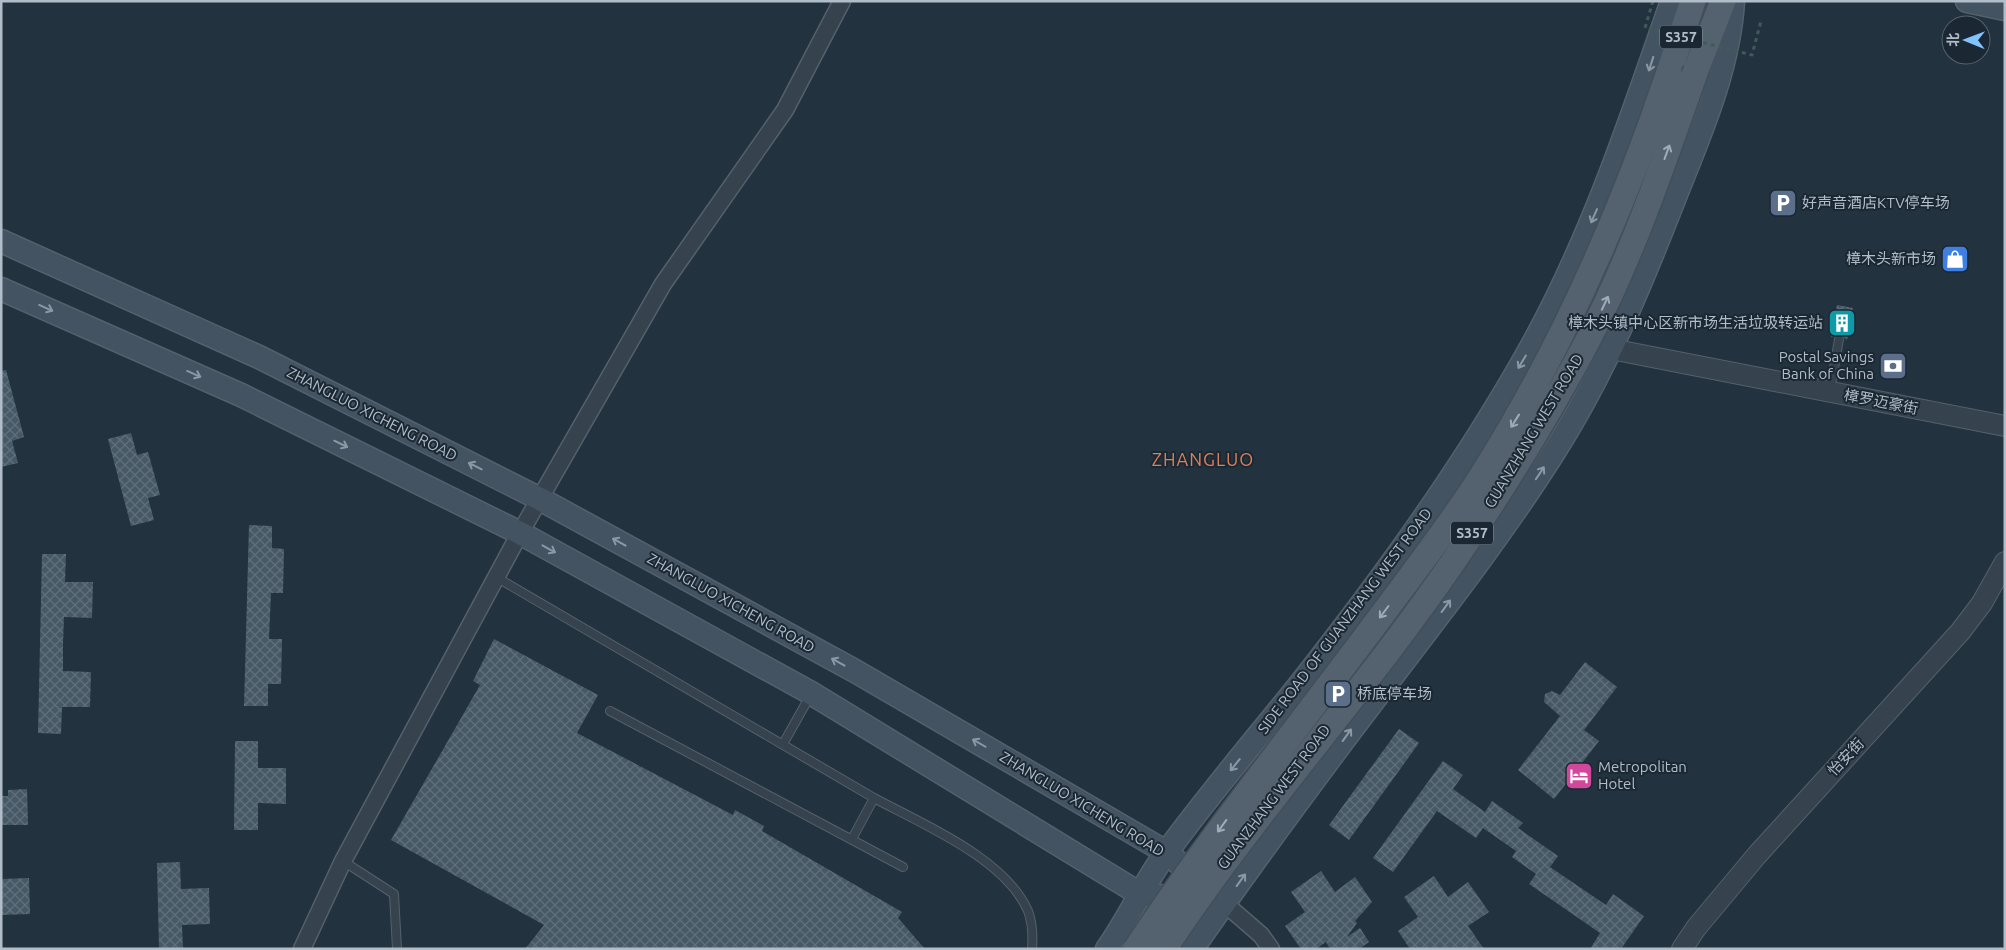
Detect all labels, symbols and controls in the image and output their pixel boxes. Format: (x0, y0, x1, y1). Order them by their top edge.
north arrow (1941, 15, 1991, 65)
road number: S357 (1660, 26, 1702, 48)
text: 北 (1945, 33, 1961, 47)
one-way arrow (1646, 56, 1656, 72)
one-way arrow (1663, 145, 1672, 161)
parking icon: 好声音酒店KTV停车场 (1768, 188, 1798, 218)
place label: 好声音酒店KTV停车场 (1802, 194, 1950, 211)
one-way arrow (1588, 208, 1598, 223)
shop icon: 樟木头新市场 (1940, 244, 1970, 274)
place label: 樟木头新市场 (1846, 250, 1936, 267)
one-way arrow (1601, 296, 1611, 311)
one-way arrow (38, 304, 53, 314)
building icon: 樟木头镇中心区新市场生活垃圾转运站 (1827, 308, 1857, 338)
place label: 樟木头镇中心区新市场生活垃圾转运站 (1568, 314, 1823, 331)
place label: Postal Savings Bank of China (1779, 348, 1874, 382)
street label: GUANZHANG WEST ROAD (1481, 351, 1586, 511)
bank icon: Postal Savings Bank of China (1878, 351, 1908, 381)
one-way arrow (1517, 354, 1527, 369)
street label: ZHANGLUO XICHENG ROAD (284, 363, 460, 464)
one-way arrow (186, 370, 201, 380)
street label: 樟罗迈豪街 (1843, 386, 1920, 417)
one-way arrow (1510, 413, 1520, 427)
one-way arrow (333, 440, 348, 449)
district label: ZHANGLUO (1152, 449, 1254, 469)
one-way arrow (468, 461, 483, 471)
one-way arrow (1535, 467, 1545, 481)
street label: SIDE ROAD OF GUANZHANG WEST ROAD (1254, 505, 1435, 737)
road number: S357 (1451, 522, 1493, 544)
one-way arrow (612, 537, 627, 546)
one-way arrow (541, 544, 555, 554)
street label: ZHANGLUO XICHENG ROAD (645, 549, 818, 656)
one-way arrow (1441, 599, 1451, 613)
one-way arrow (1379, 605, 1389, 619)
one-way arrow (831, 657, 846, 667)
parking icon: 桥底停车场 (1323, 679, 1353, 709)
place label: 桥底停车场 (1357, 685, 1432, 702)
street label: GUANZHANG WEST ROAD (1214, 721, 1333, 872)
one-way arrow (1342, 729, 1353, 742)
street label: 怡安街 (1824, 734, 1867, 779)
one-way arrow (973, 738, 987, 748)
street label: ZHANGLUO XICHENG ROAD (997, 748, 1167, 859)
one-way arrow (1230, 758, 1241, 771)
place label: Metropolitan Hotel (1598, 758, 1687, 792)
hotel icon: Metropolitan Hotel (1564, 761, 1594, 791)
one-way arrow (1217, 819, 1228, 832)
one-way arrow (1236, 873, 1246, 887)

